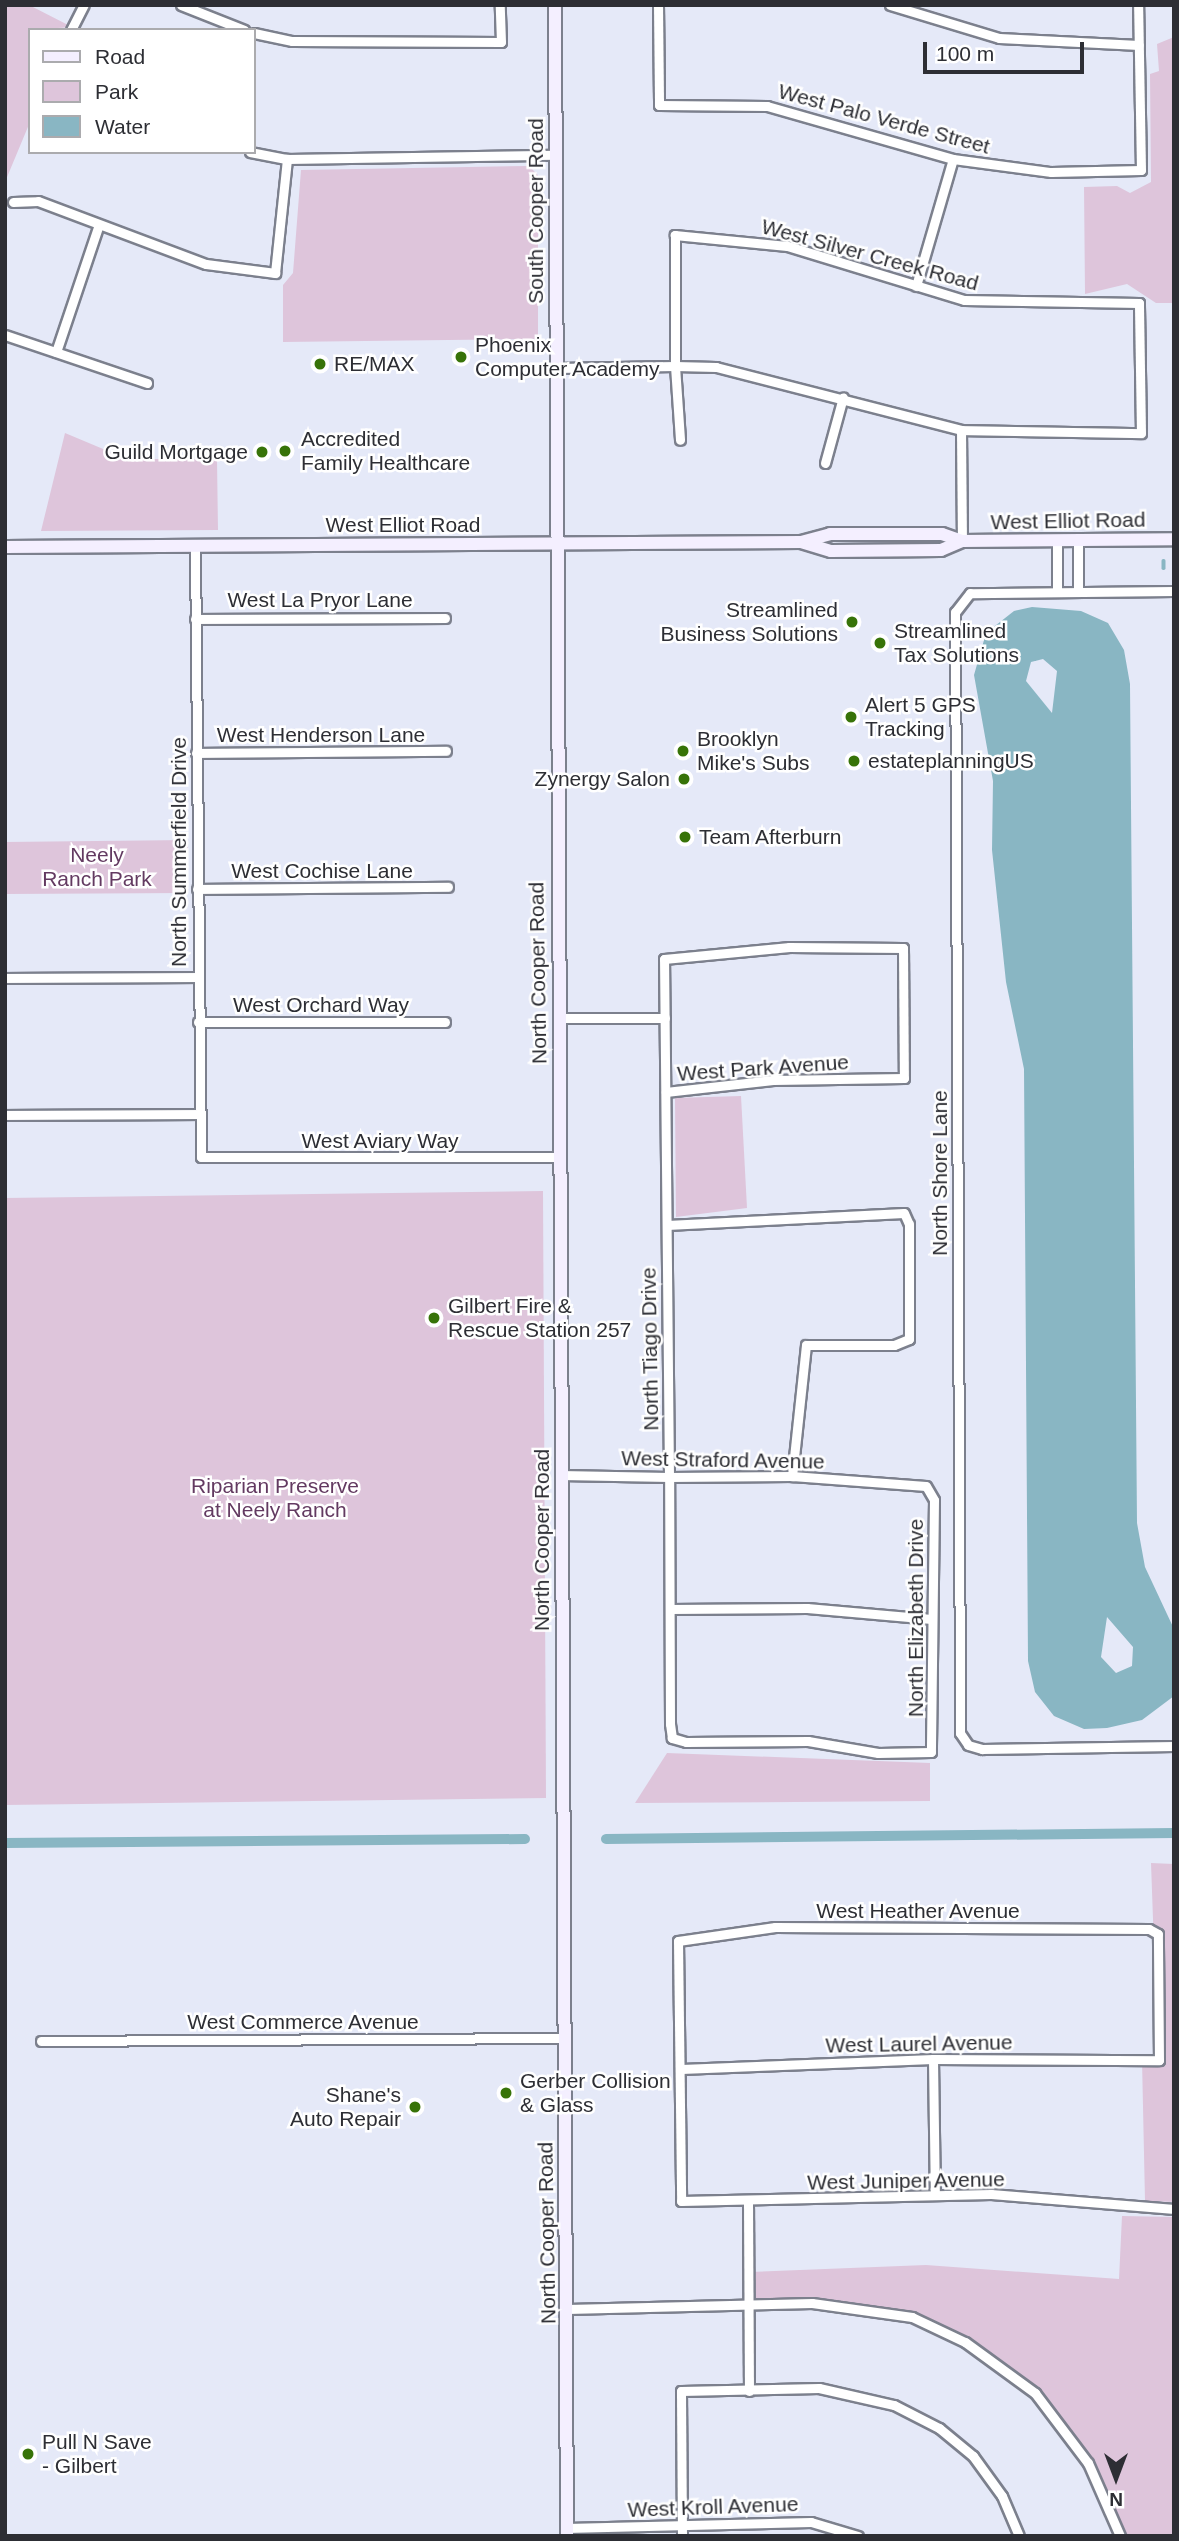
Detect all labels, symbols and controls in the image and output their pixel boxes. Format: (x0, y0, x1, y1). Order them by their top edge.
legend (28, 28, 256, 154)
scale bar (927, 28, 1088, 72)
text: 100 m (936, 42, 994, 65)
text: Road (95, 45, 145, 68)
street label: West Palo Verde Street (776, 79, 992, 159)
text: Park (95, 80, 138, 103)
text: Water (95, 115, 150, 138)
street label: South Cooper Road (523, 118, 549, 304)
street label: West Silver Creek Road (759, 214, 981, 296)
place label: Phoenix Computer Academy (475, 332, 661, 382)
marker: Phoenix Computer Academy (453, 349, 469, 365)
place label: RE/MAX (334, 351, 415, 377)
marker: RE/MAX (312, 356, 328, 372)
place label: Accredited Family Healthcare (301, 426, 470, 476)
place label: Guild Mortgage (104, 439, 248, 465)
marker: Accredited Family Healthcare (275, 441, 295, 461)
marker: Guild Mortgage (254, 444, 270, 460)
street label: West Elliot Road (990, 507, 1146, 535)
street label: West Elliot Road (326, 512, 480, 538)
street label: West La Pryor Lane (227, 587, 413, 613)
place label: Streamlined Business Solutions (661, 597, 838, 647)
marker: Streamlined Business Solutions (844, 614, 860, 630)
place label: Streamlined Tax Solutions (894, 618, 1019, 668)
marker: Streamlined Tax Solutions (872, 635, 888, 651)
place label: Alert 5 GPS Tracking (865, 692, 976, 742)
marker: Alert 5 GPS Tracking (843, 709, 859, 725)
street label: West Henderson Lane (217, 722, 425, 748)
place label: Brooklyn Mike's Subs (697, 726, 810, 776)
street label: North Summerfield Drive (166, 737, 192, 967)
marker: Brooklyn Mike's Subs (675, 743, 691, 759)
place label: estateplanningUS (868, 748, 1034, 774)
marker: estateplanningUS (846, 753, 862, 769)
place label: Zynergy Salon (535, 766, 670, 792)
marker: Zynergy Salon (676, 771, 692, 787)
place label: Team Afterburn (699, 824, 843, 850)
marker: Team Afterburn (677, 829, 693, 845)
park label: Neely Ranch Park (42, 842, 152, 892)
street label: West Cochise Lane (231, 858, 413, 884)
street label: North Cooper Road (524, 882, 552, 1064)
street label: West Orchard Way (233, 992, 409, 1018)
street label: West Park Avenue (676, 1049, 850, 1087)
street label: North Shore Lane (927, 1090, 953, 1256)
street label: West Aviary Way (301, 1128, 459, 1154)
street label: North Tiago Drive (636, 1267, 664, 1431)
place label: Gilbert Fire & Rescue Station 257 (448, 1293, 631, 1343)
marker: Gilbert Fire & Rescue Station 257 (426, 1310, 442, 1326)
street label: West Straford Avenue (620, 1446, 826, 1474)
street label: North Cooper Road (529, 1449, 555, 1631)
park label: Riparian Preserve at Neely Ranch (191, 1473, 359, 1523)
street label: North Elizabeth Drive (903, 1519, 929, 1717)
street label: West Heather Avenue (816, 1898, 1020, 1924)
street label: West Commerce Avenue (187, 2009, 419, 2035)
street label: West Laurel Avenue (825, 2030, 1013, 2058)
place label: Gerber Collision & Glass (520, 2068, 671, 2118)
place label: Shane's Auto Repair (290, 2082, 401, 2132)
marker: Gerber Collision & Glass (498, 2085, 514, 2101)
marker: Shane's Auto Repair (407, 2099, 423, 2115)
street label: North Cooper Road (533, 2142, 561, 2324)
street label: West Juniper Avenue (806, 2167, 1006, 2195)
place label: Pull N Save - Gilbert (42, 2429, 152, 2479)
north arrow (1081, 2443, 1151, 2513)
marker: Pull N Save - Gilbert (20, 2446, 36, 2462)
text: N (1109, 2489, 1123, 2510)
street label: West Kroll Avenue (627, 2491, 799, 2523)

